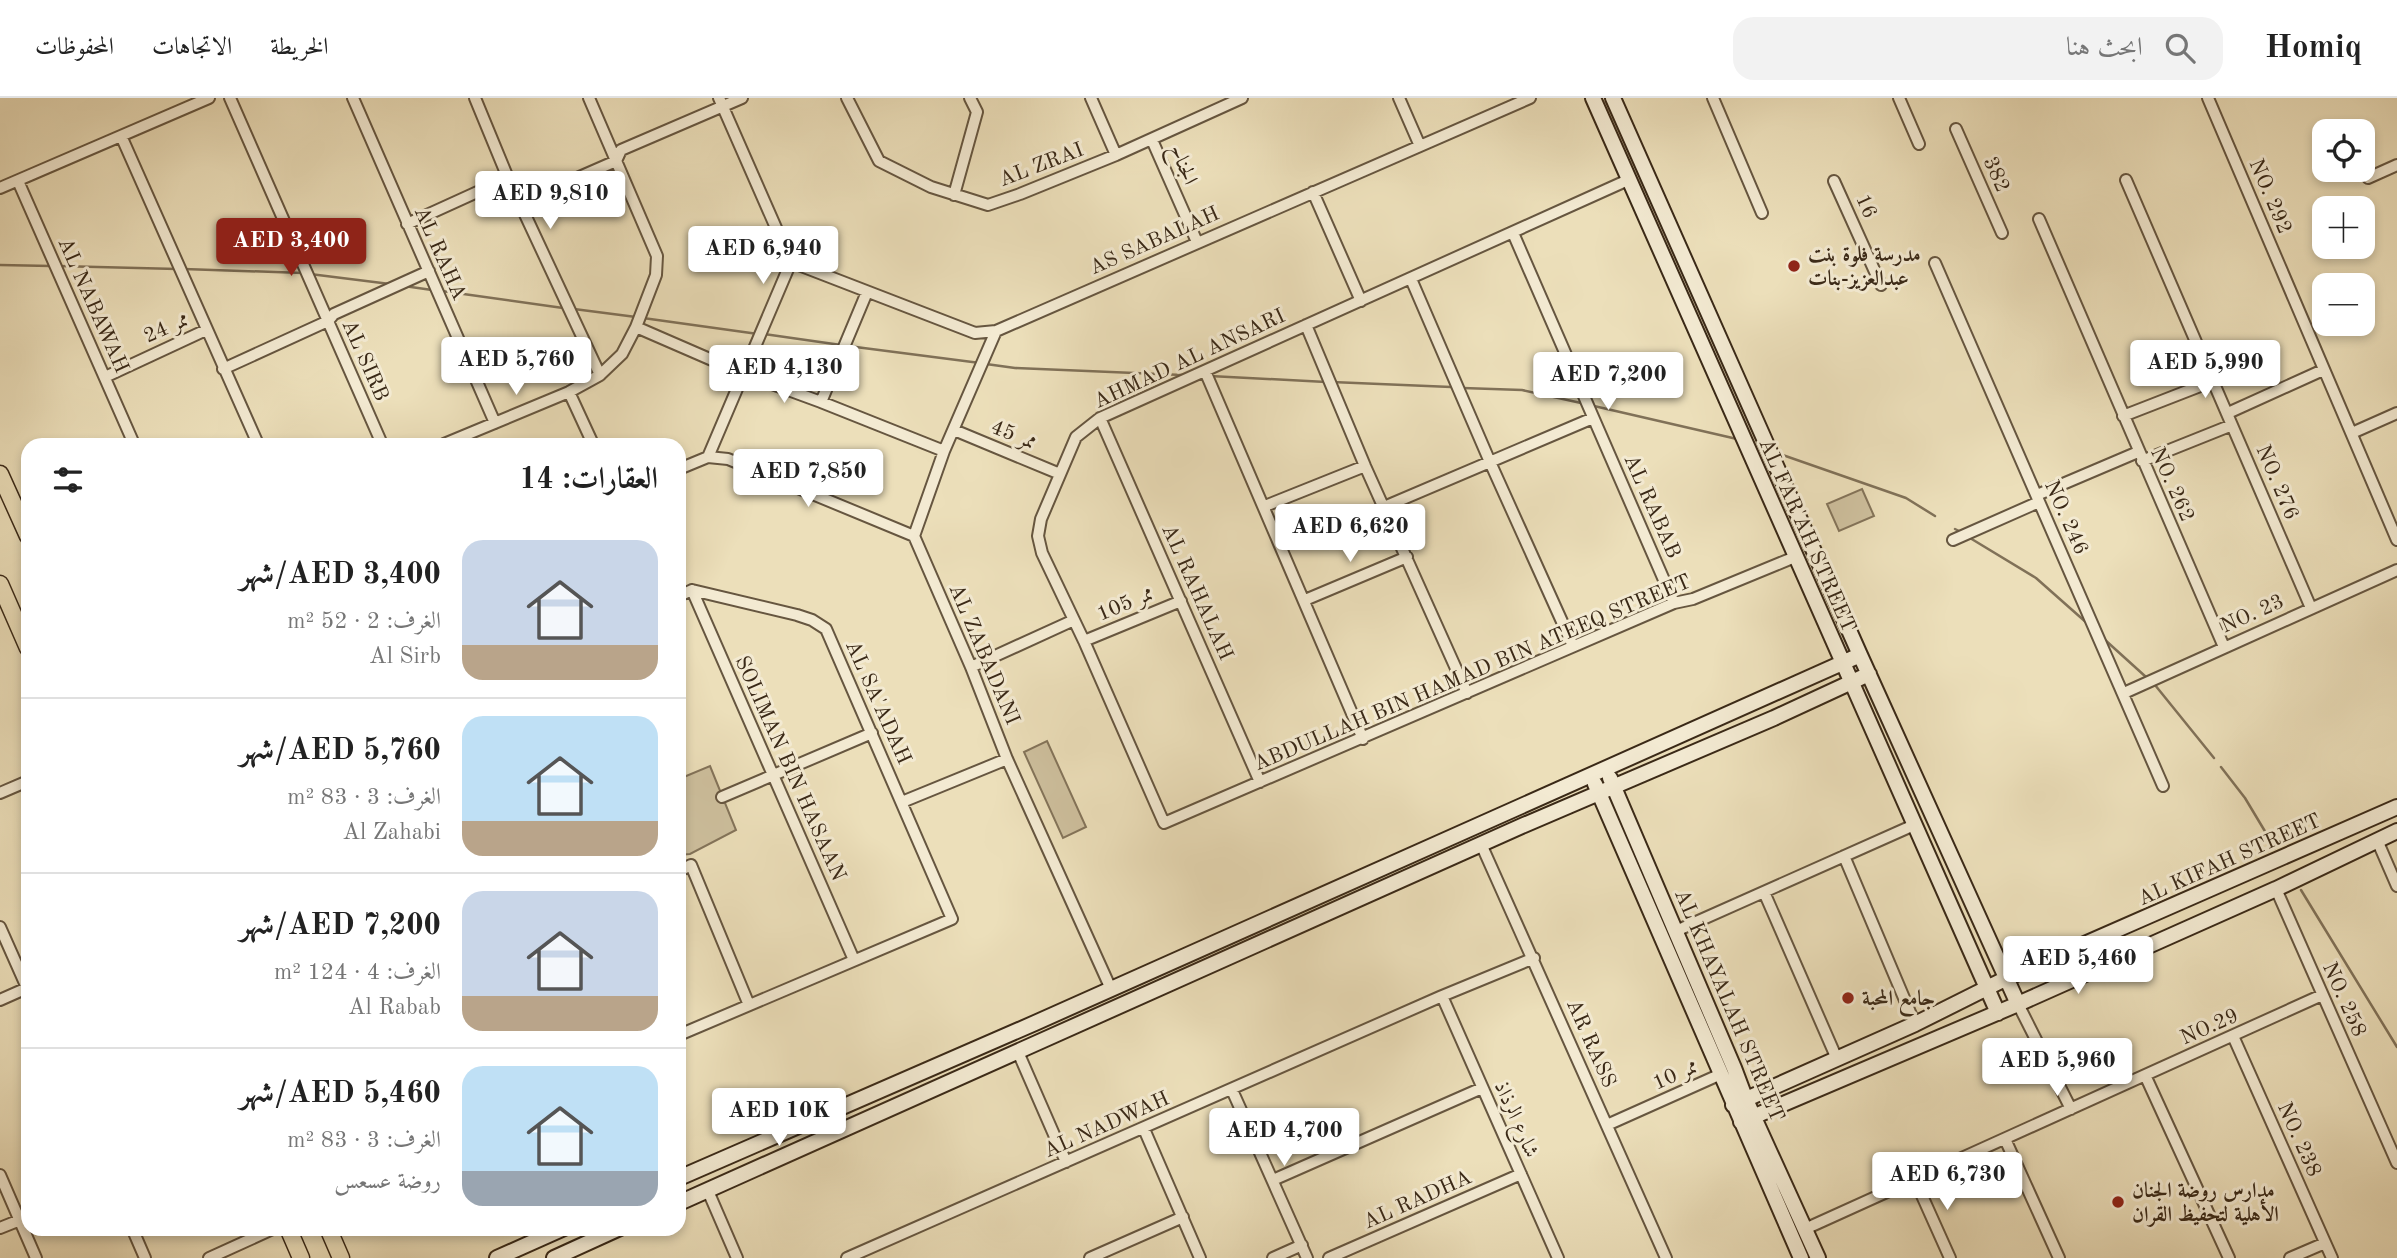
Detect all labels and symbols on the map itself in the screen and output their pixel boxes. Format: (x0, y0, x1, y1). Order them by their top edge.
street label: AL ZRAI (996, 140, 1087, 191)
street label: الجناح (1158, 141, 1200, 191)
street label: 382 (1979, 154, 2013, 196)
street label: NO. 292 (2244, 156, 2295, 237)
pin: AED 9,810 (470, 172, 630, 231)
street label: 16 (1851, 191, 1880, 222)
street label: AS SABALAH (1086, 203, 1223, 279)
street label: AL RAHA (410, 204, 469, 303)
pin: AED 3,400 (211, 218, 371, 278)
pin: AED 6,940 (683, 226, 843, 286)
street label: AL NABAWAH (53, 235, 132, 376)
place label: مدرسة فلوة بنت عبدالعزيز-بنات (1808, 244, 1921, 292)
marker: مدرسة فلوة بنت عبدالعزيز-بنات (1786, 258, 1802, 274)
street label: AHMAD AL ANSARI (1091, 306, 1289, 413)
street label: ممر 24 (141, 309, 193, 348)
street label: AL SIRB (337, 317, 392, 405)
pin: AED 5,760 (436, 338, 596, 397)
pin: AED 5,990 (2125, 341, 2285, 400)
pin: AED 4,130 (704, 345, 864, 405)
pin: AED 7,200 (1528, 352, 1688, 412)
street label: ممر 45 (987, 417, 1039, 455)
street label: AL FAR'AH STREET (1754, 435, 1859, 636)
street label: NO. 276 (2251, 442, 2302, 523)
street label: NO. 262 (2146, 444, 2197, 525)
pin: AED 7,850 (728, 450, 888, 509)
street label: AL RABAB (1619, 452, 1684, 562)
street label: NO. 246 (2040, 477, 2091, 558)
pin: AED 6,620 (1270, 504, 1430, 564)
street label: AL RAHALAH (1157, 522, 1236, 664)
street label: ABDULLAH BIN HAMAD BIN ATEEQ STREET (1251, 571, 1694, 775)
street label: AL ZABADANI (944, 581, 1023, 728)
street label: ممر 105 (1094, 583, 1157, 627)
street label: NO. 23 (2218, 591, 2287, 638)
street label: AL SA'ADAH (841, 637, 914, 768)
street label: SOLIMAN BIN HASAAN (730, 653, 849, 884)
street label: AL KIFAH STREET (2135, 811, 2324, 910)
street label: AL KHAYALAH STREET (1670, 886, 1787, 1125)
pin: AED 5,460 (1998, 936, 2158, 996)
street label: NO. 258 (2318, 959, 2369, 1040)
place label: جامع المحبة (1862, 988, 1935, 1017)
marker: جامع المحبة (1840, 990, 1856, 1006)
street label: AR RASS (1562, 996, 1619, 1091)
street label: NO.29 (2177, 1005, 2242, 1049)
pin: AED 5,960 (1977, 1038, 2137, 1098)
street label: ممر 10 (1650, 1056, 1702, 1095)
street label: شارع الرذاذ (1484, 1078, 1543, 1163)
pin: AED 10K (714, 1088, 844, 1148)
street label: AL NADWAH (1041, 1088, 1173, 1162)
street label: NO. 238 (2273, 1099, 2324, 1180)
pin: AED 4,700 (1204, 1108, 1364, 1168)
pin: AED 6,730 (1867, 1152, 2027, 1212)
street label: AL RADHA (1360, 1167, 1475, 1234)
place label: مدارس روضة الجنان الأهلية لتحفيظ القران (2132, 1180, 2279, 1228)
marker: مدارس روضة الجنان الأهلية لتحفيظ القران (2110, 1194, 2126, 1210)

